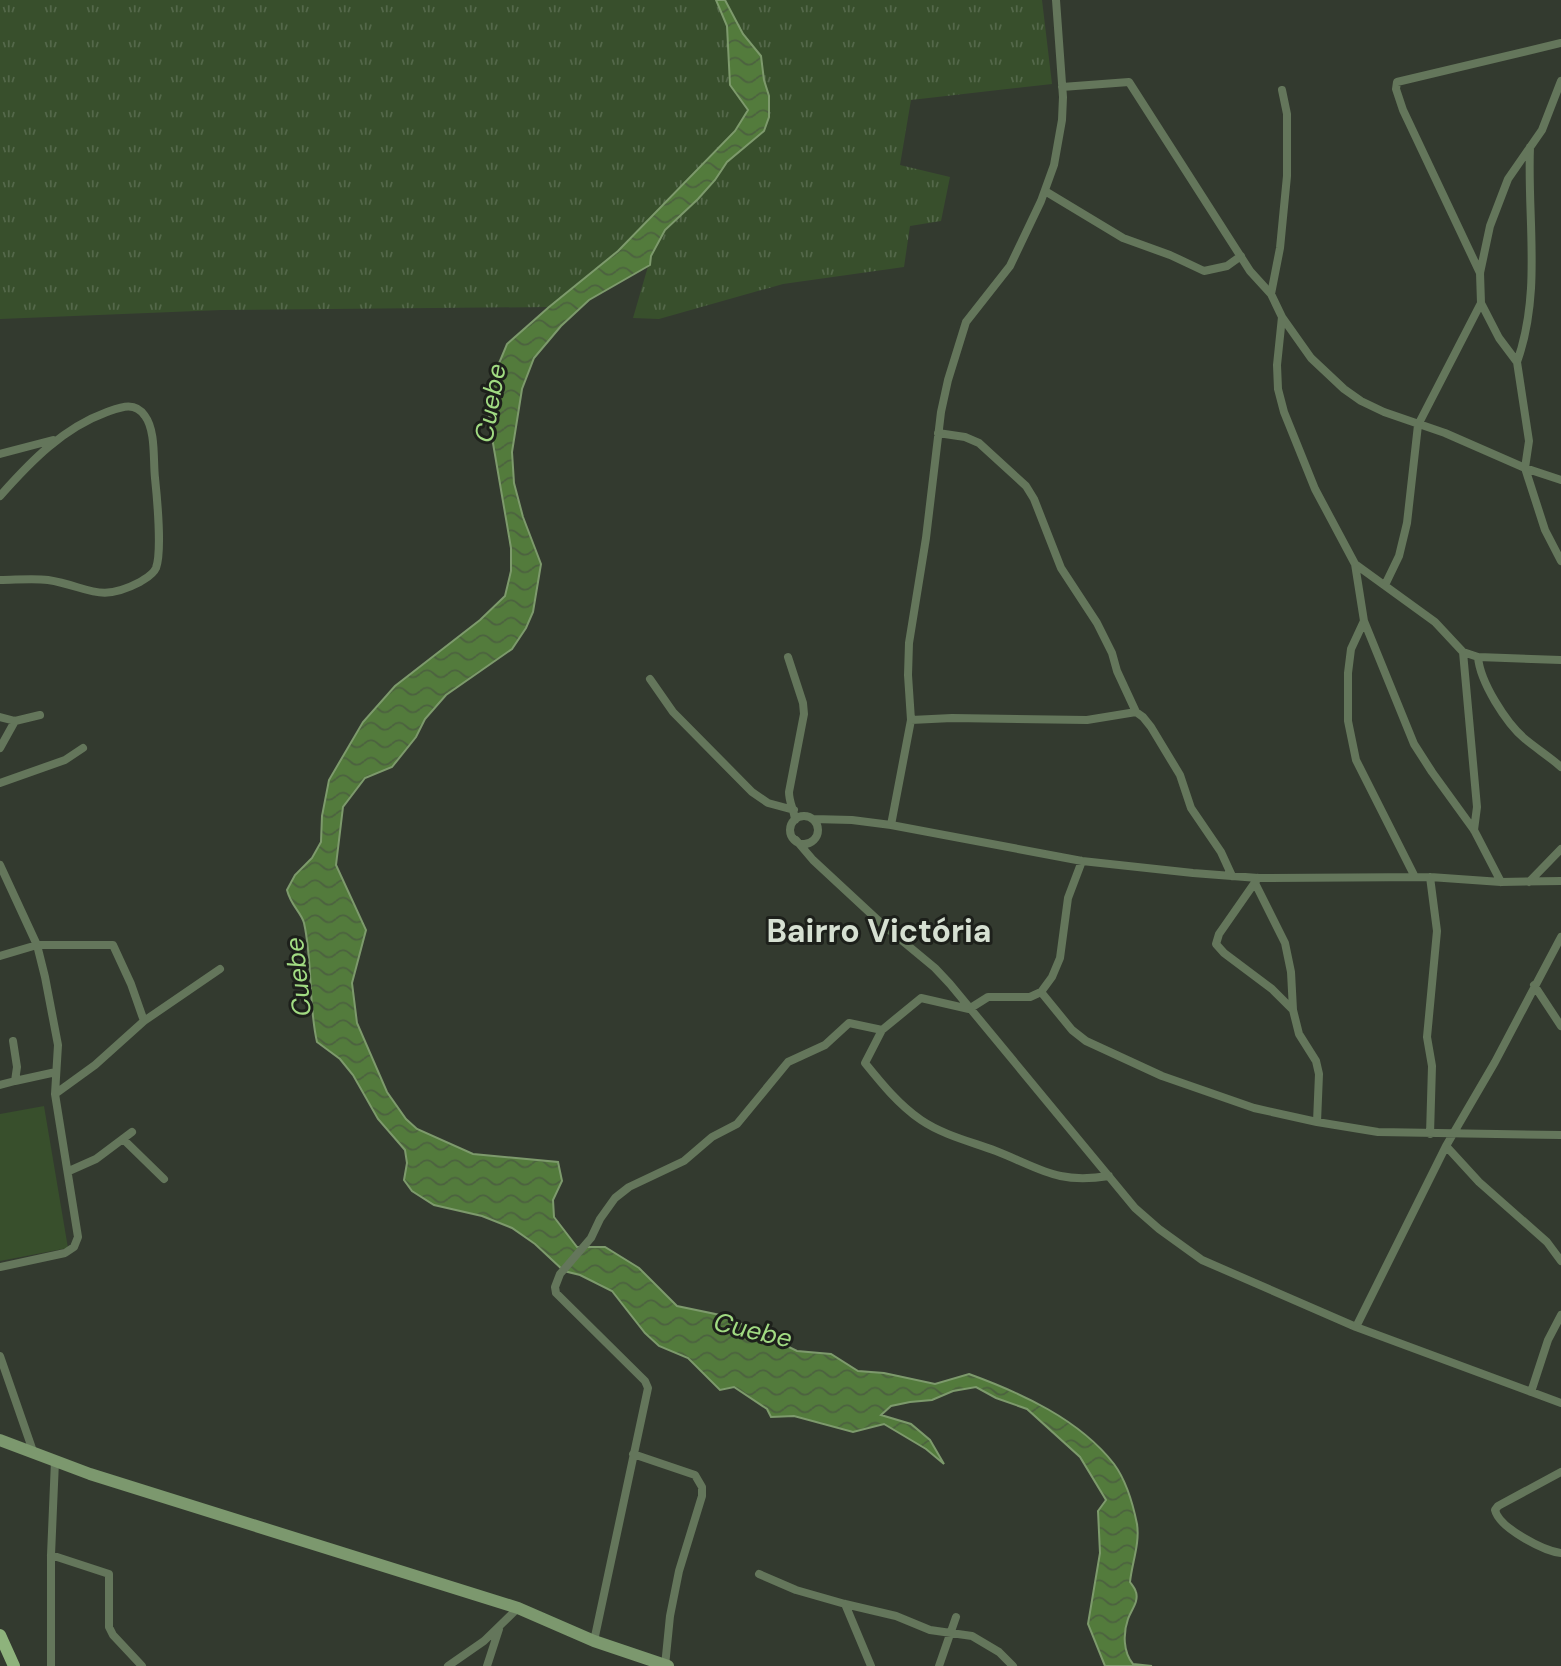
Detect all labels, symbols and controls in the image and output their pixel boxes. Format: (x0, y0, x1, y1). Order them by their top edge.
water label: Cuebe (466, 361, 514, 445)
district label: Bairro Victória (766, 910, 992, 952)
water label: Cuebe (277, 936, 319, 1018)
water label: Cuebe (710, 1305, 796, 1355)

